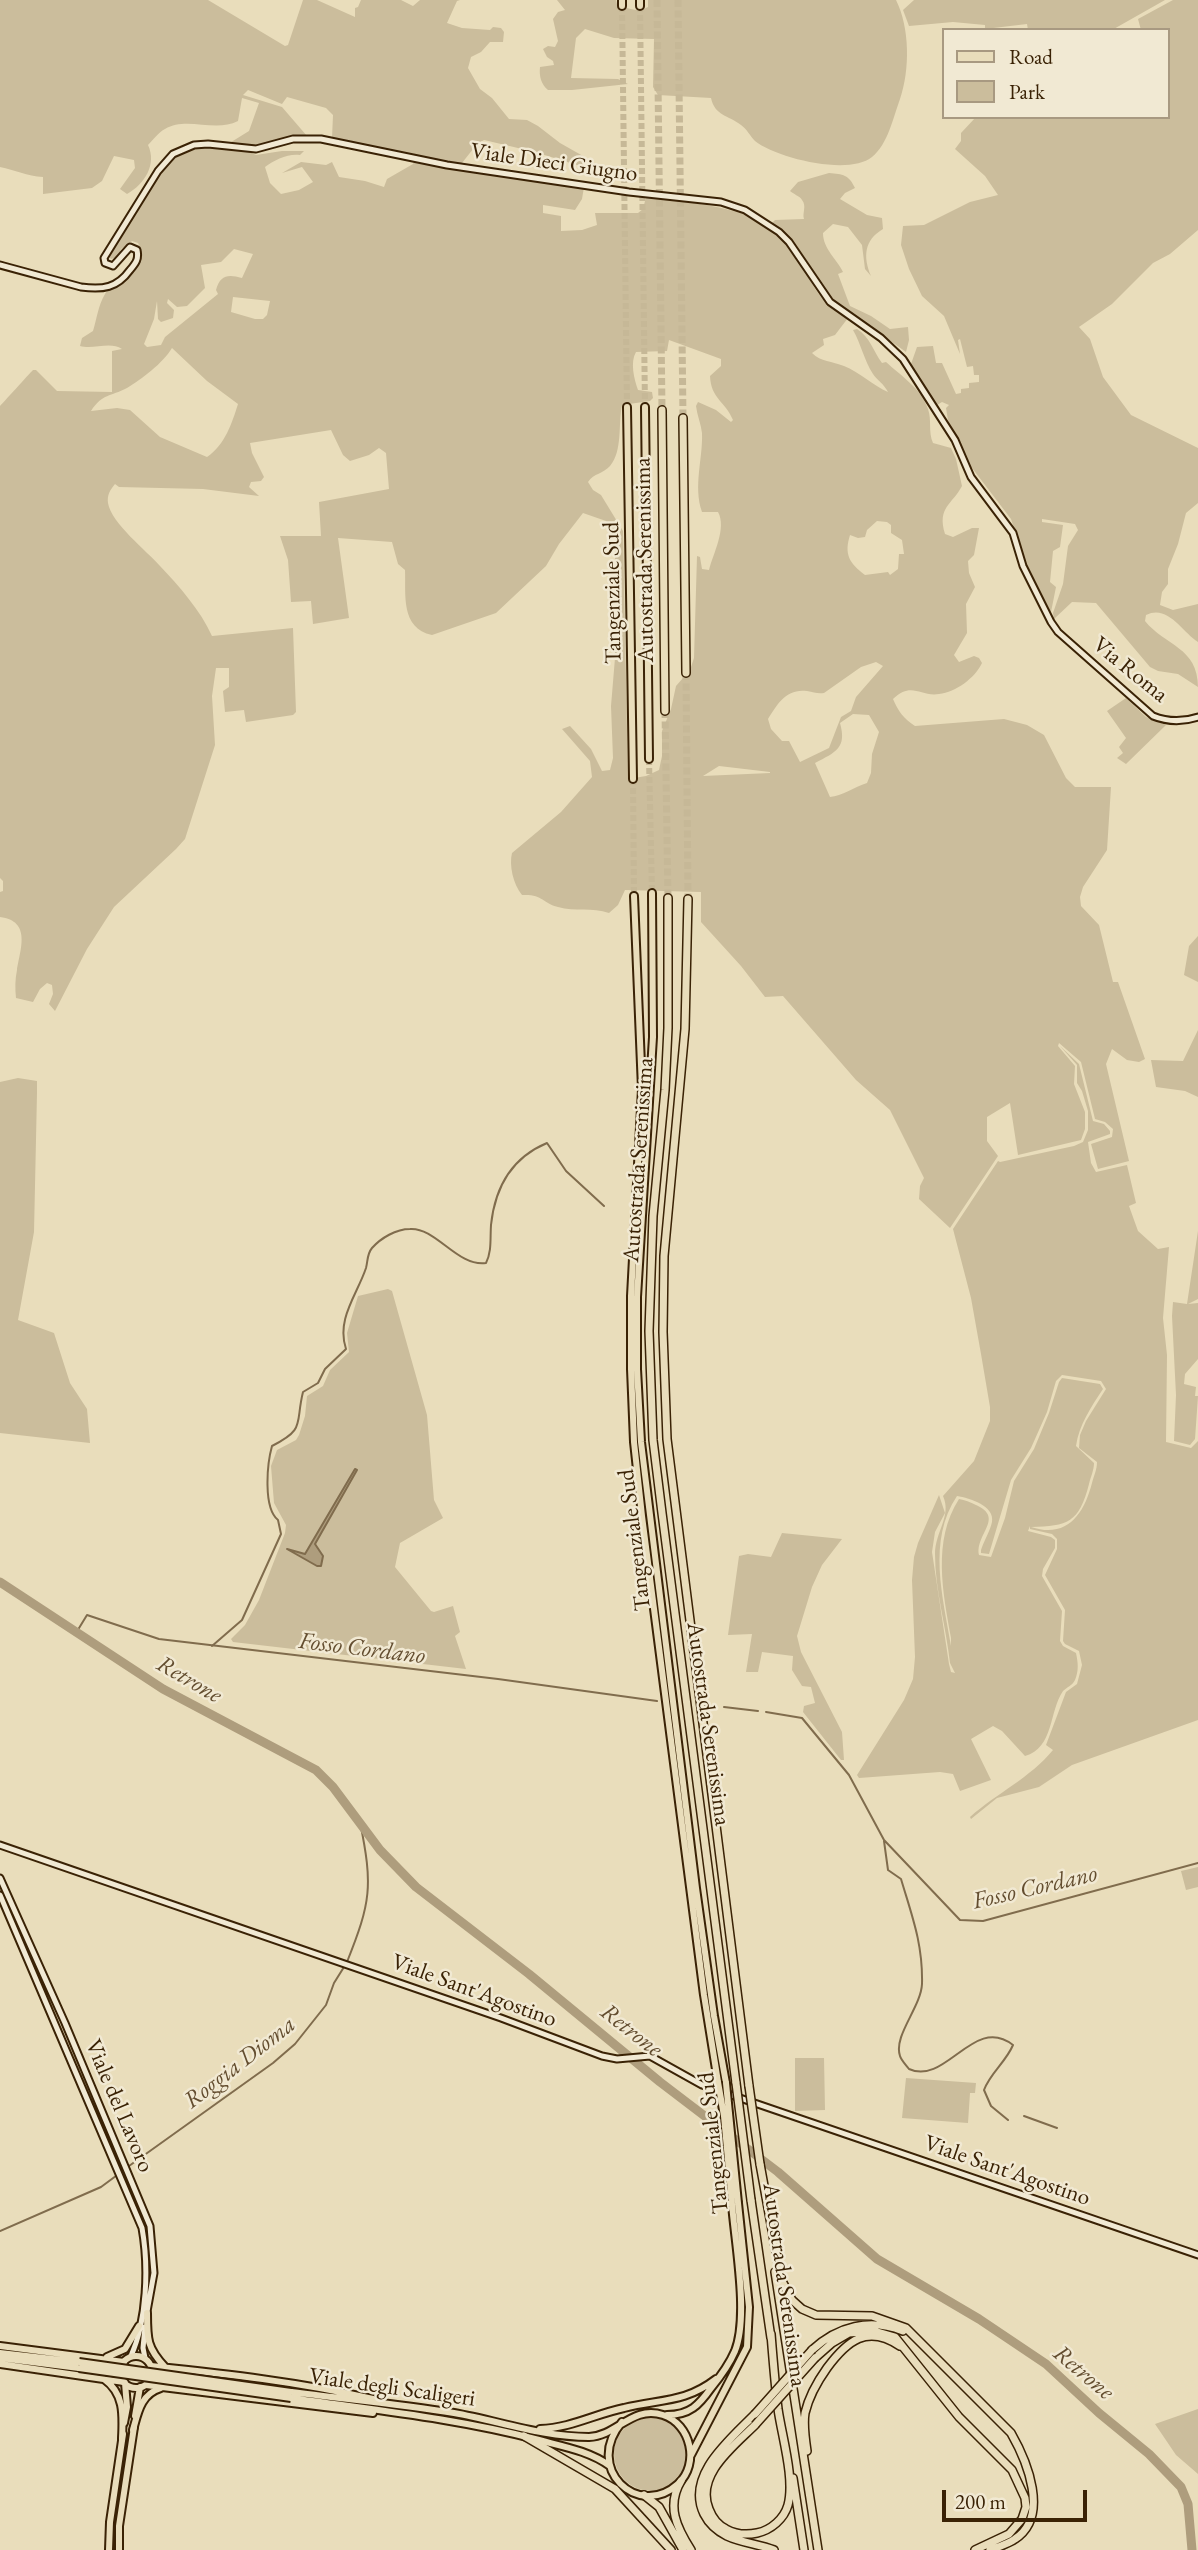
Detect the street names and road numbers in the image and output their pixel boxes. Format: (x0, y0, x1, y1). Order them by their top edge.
street label: Viale Dieci Giugno (469, 138, 639, 188)
street label: Autostrada Serenissima (629, 457, 661, 663)
street label: Tangenziale Sud (598, 522, 628, 664)
street label: Via Roma (1087, 631, 1173, 709)
street label: Autostrada Serenissima (618, 1057, 660, 1263)
street label: Tangenziale Sud (613, 1468, 657, 1612)
street label: Autostrada Serenissima (680, 1620, 736, 1828)
street label: Viale Sant'Agostino (388, 1948, 560, 2034)
street label: Viale del Lavoro (79, 2035, 159, 2177)
street label: Tangenziale Sud (693, 2071, 735, 2215)
street label: Viale Sant'Agostino (920, 2130, 1094, 2212)
street label: Autostrada Serenissima (756, 2181, 812, 2389)
street label: Viale degli Scaligeri (307, 2363, 477, 2413)

